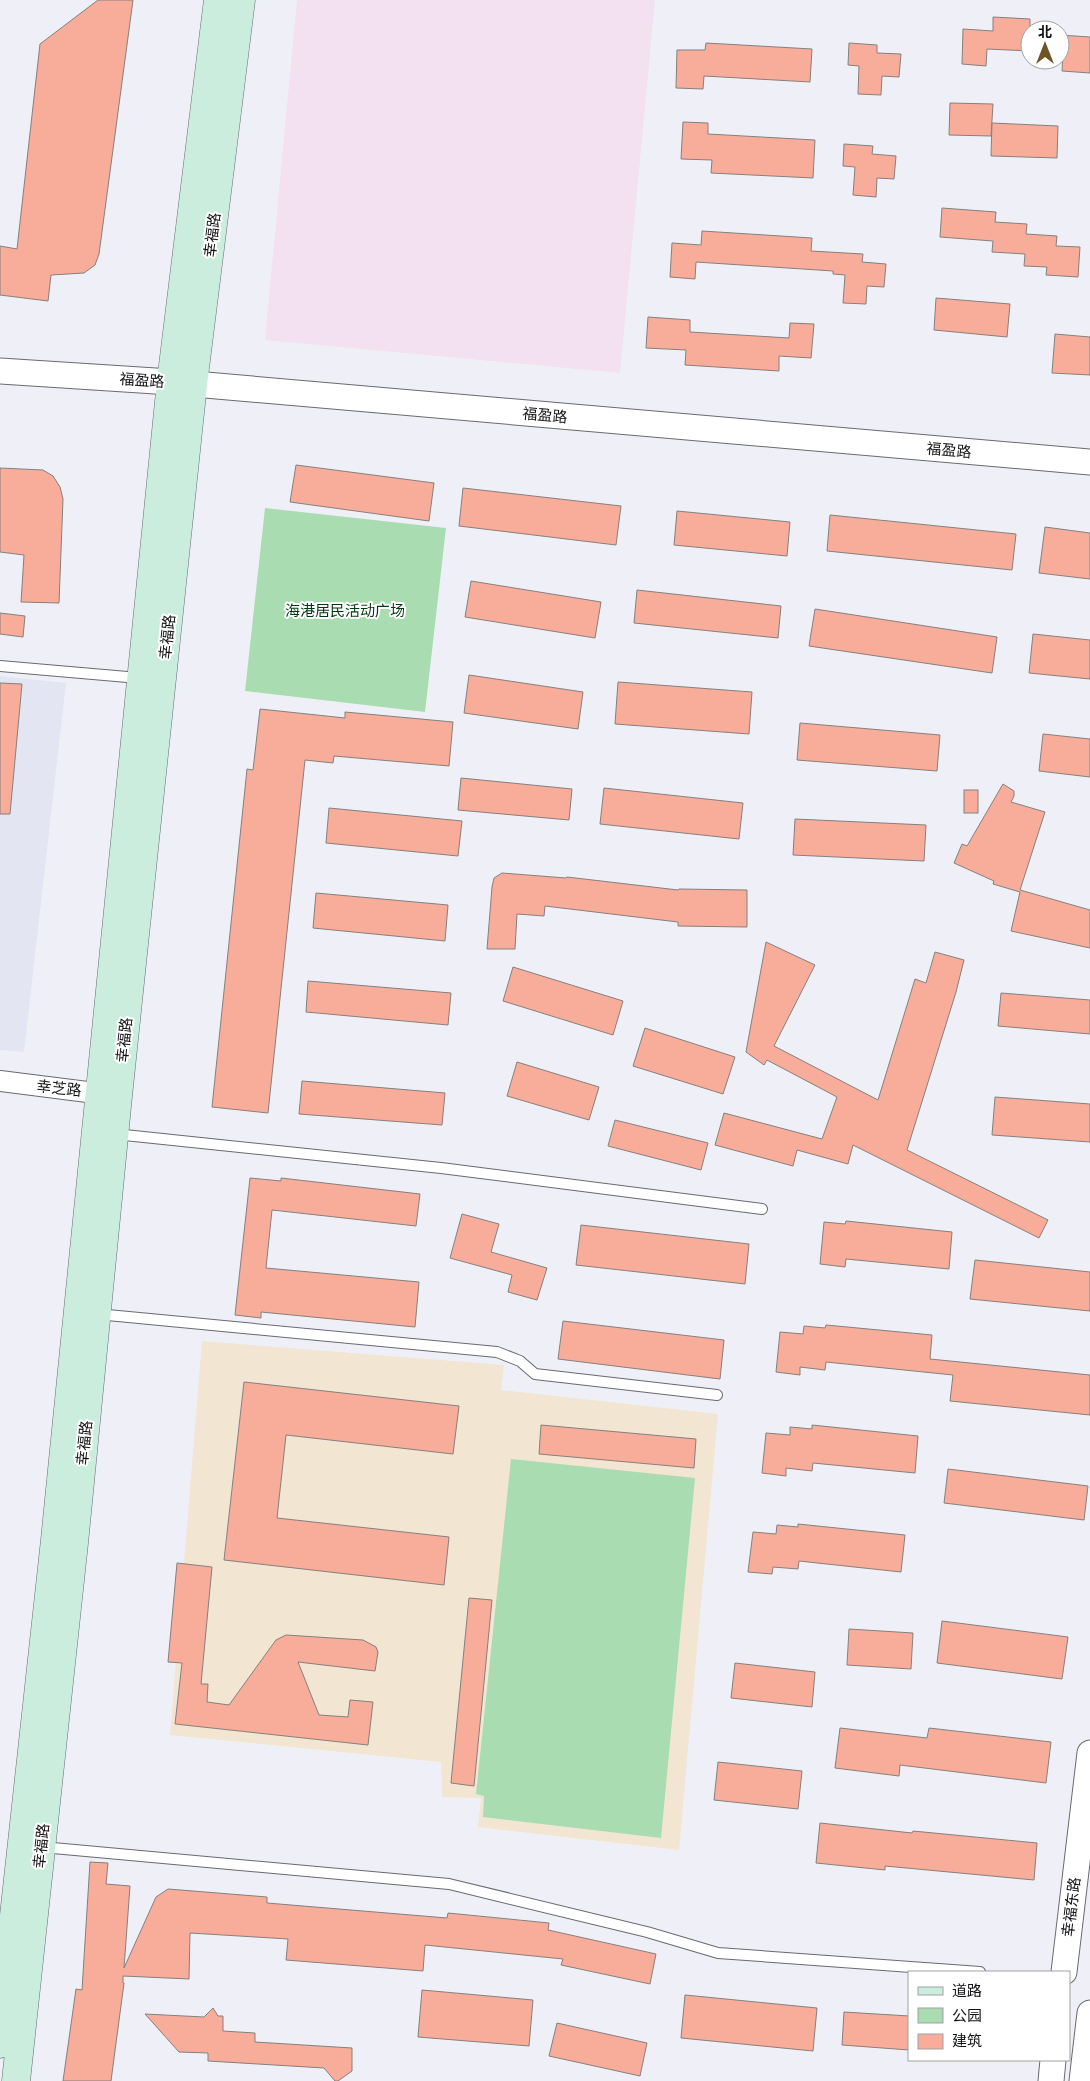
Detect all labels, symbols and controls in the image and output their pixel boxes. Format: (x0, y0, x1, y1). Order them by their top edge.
north arrow (1020, 20, 1070, 70)
text: 北 (1038, 24, 1052, 40)
street label: 幸福路 (201, 212, 223, 258)
street label: 福盈路 (119, 370, 165, 390)
street label: 福盈路 (522, 405, 568, 425)
street label: 福盈路 (926, 440, 972, 460)
park label: 海港居民活动广场 (285, 602, 405, 619)
street label: 幸福路 (156, 614, 178, 660)
street label: 幸福路 (113, 1017, 135, 1063)
street label: 幸芝路 (36, 1077, 82, 1099)
street label: 幸福路 (73, 1420, 95, 1466)
street label: 幸福路 (30, 1823, 52, 1869)
street label: 幸福东路 (1059, 1876, 1083, 1938)
legend (908, 1971, 1070, 2061)
text: 道路 (952, 1982, 982, 1999)
text: 公园 (952, 2007, 982, 2024)
text: 建筑 (952, 2032, 982, 2049)

